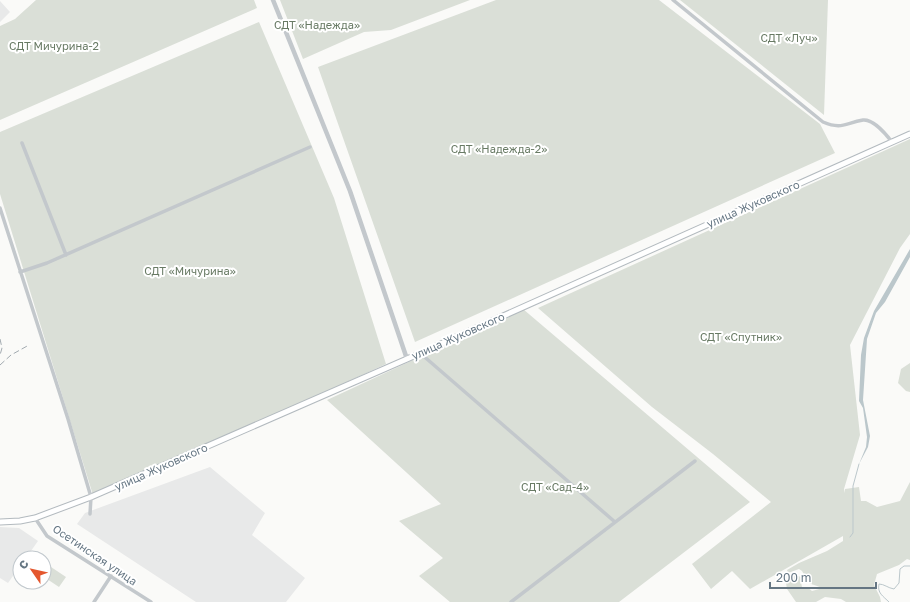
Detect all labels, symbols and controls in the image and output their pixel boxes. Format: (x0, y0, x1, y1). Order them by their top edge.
park label: СДТ «Надежда» (274, 18, 360, 31)
park label: СДТ «Луч» (761, 31, 817, 44)
park label: СДТ Мичурина-2 (9, 39, 99, 52)
park label: СДТ «Надежда-2» (451, 142, 547, 155)
street label: улица Жуковского (704, 177, 802, 230)
park label: СДТ «Мичурина» (144, 264, 236, 277)
street label: улица Жуковского (409, 309, 507, 362)
park label: СДТ «Спутник» (700, 330, 782, 343)
street label: улица Жуковского (112, 440, 210, 493)
park label: СДТ «Сад-4» (521, 480, 589, 493)
street label: Осетинская улица (51, 522, 140, 588)
north arrow (12, 550, 52, 590)
text: С (16, 557, 31, 571)
scale bar (770, 564, 876, 590)
text: 200 m (776, 570, 811, 585)

